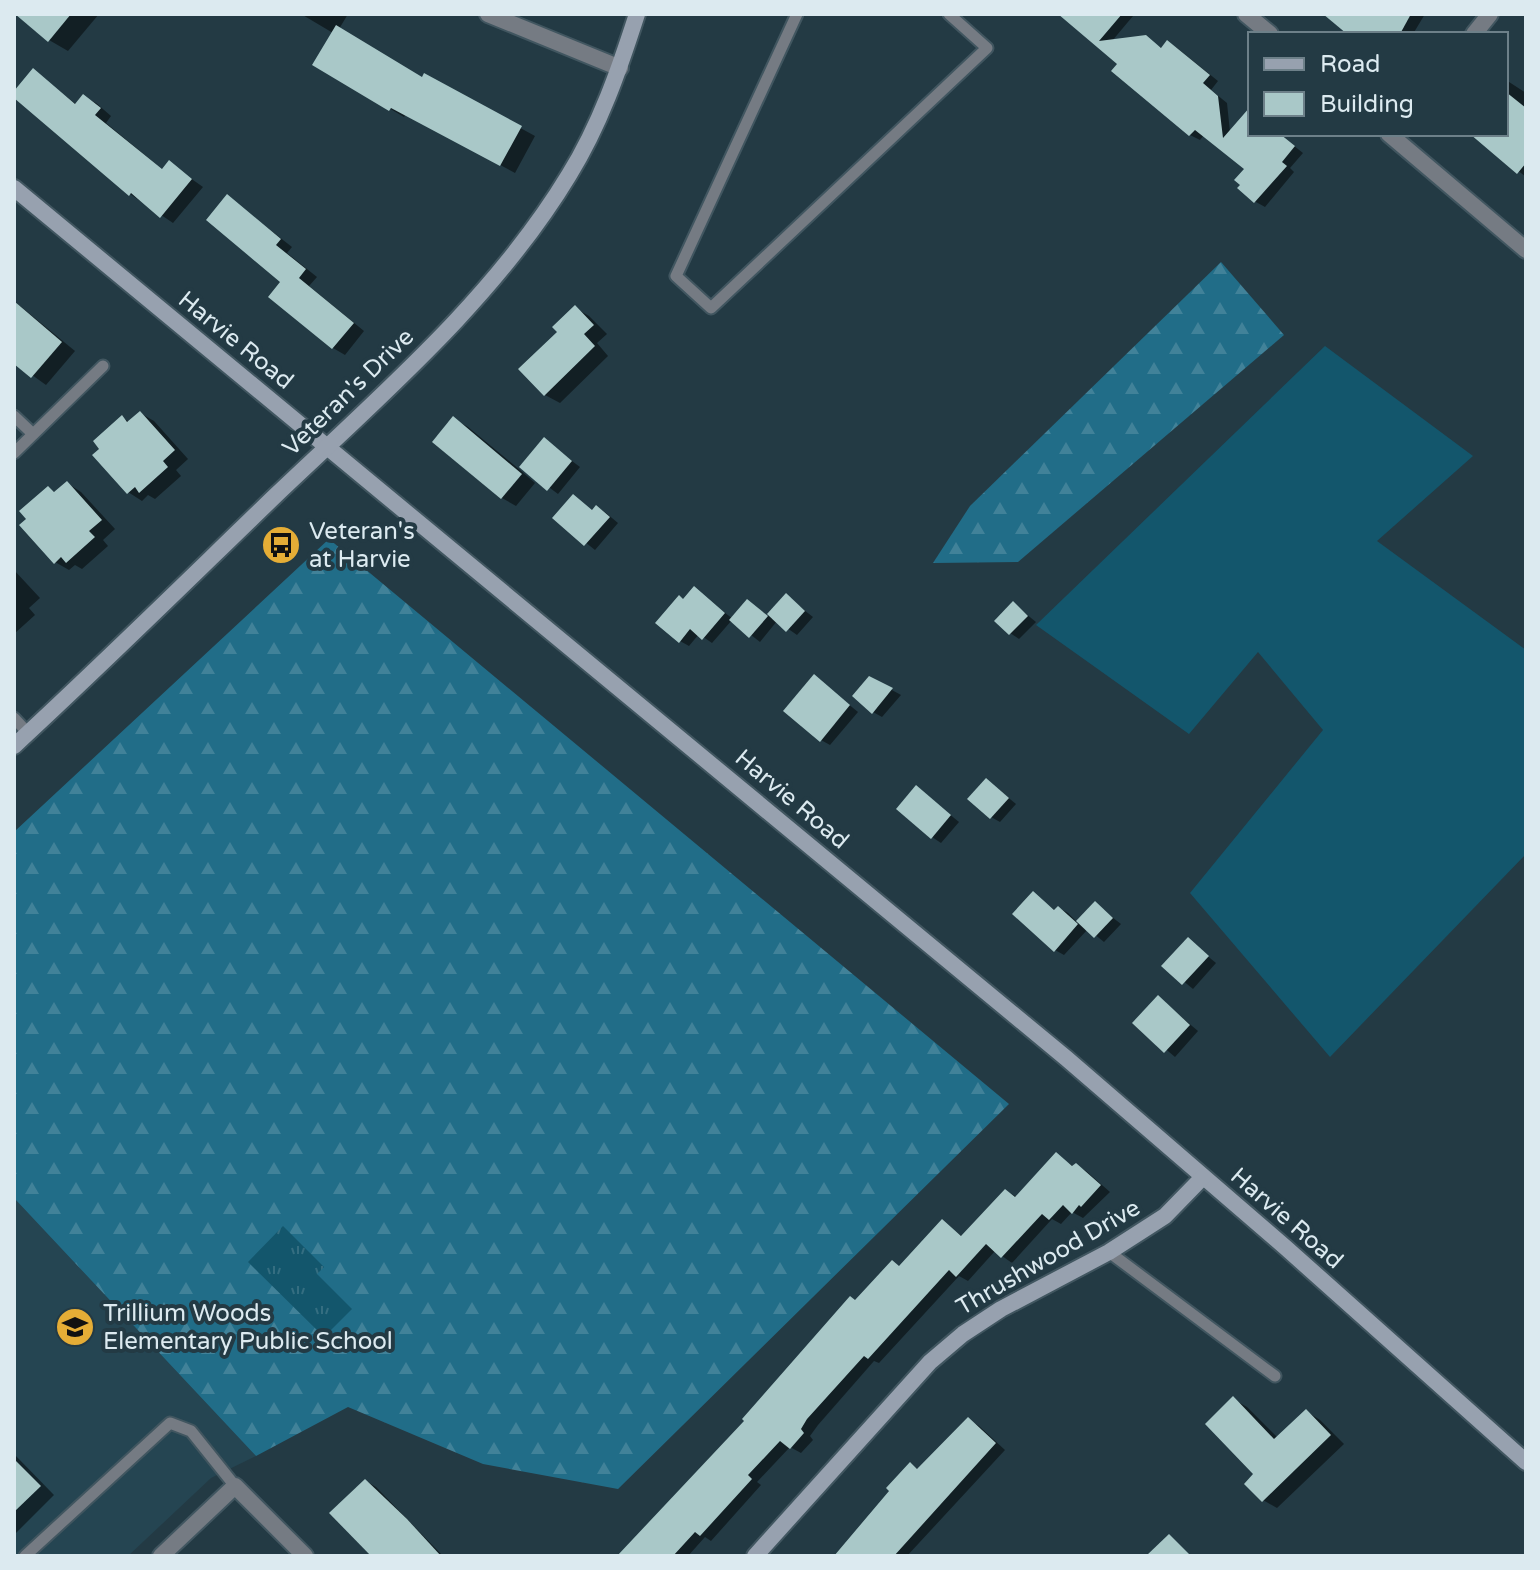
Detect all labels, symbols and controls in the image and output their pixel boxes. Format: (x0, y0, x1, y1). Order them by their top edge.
legend (1248, 32, 1508, 136)
text: Road (1320, 50, 1380, 79)
text: Building (1320, 90, 1414, 119)
street label: Harvie Road (172, 285, 299, 396)
street label: Veteran's Drive (277, 323, 420, 462)
place label: Veteran's at Harvie (309, 517, 415, 574)
bus stop icon: Veteran's at Harvie (260, 524, 302, 566)
street label: Harvie Road (729, 743, 854, 855)
street label: Harvie Road (1224, 1162, 1349, 1275)
street label: Thrushwood Drive (951, 1193, 1145, 1322)
place label: Trillium Woods Elementary Public School (103, 1299, 393, 1356)
school or university icon: Trillium Woods Elementary Public School (54, 1306, 96, 1348)

